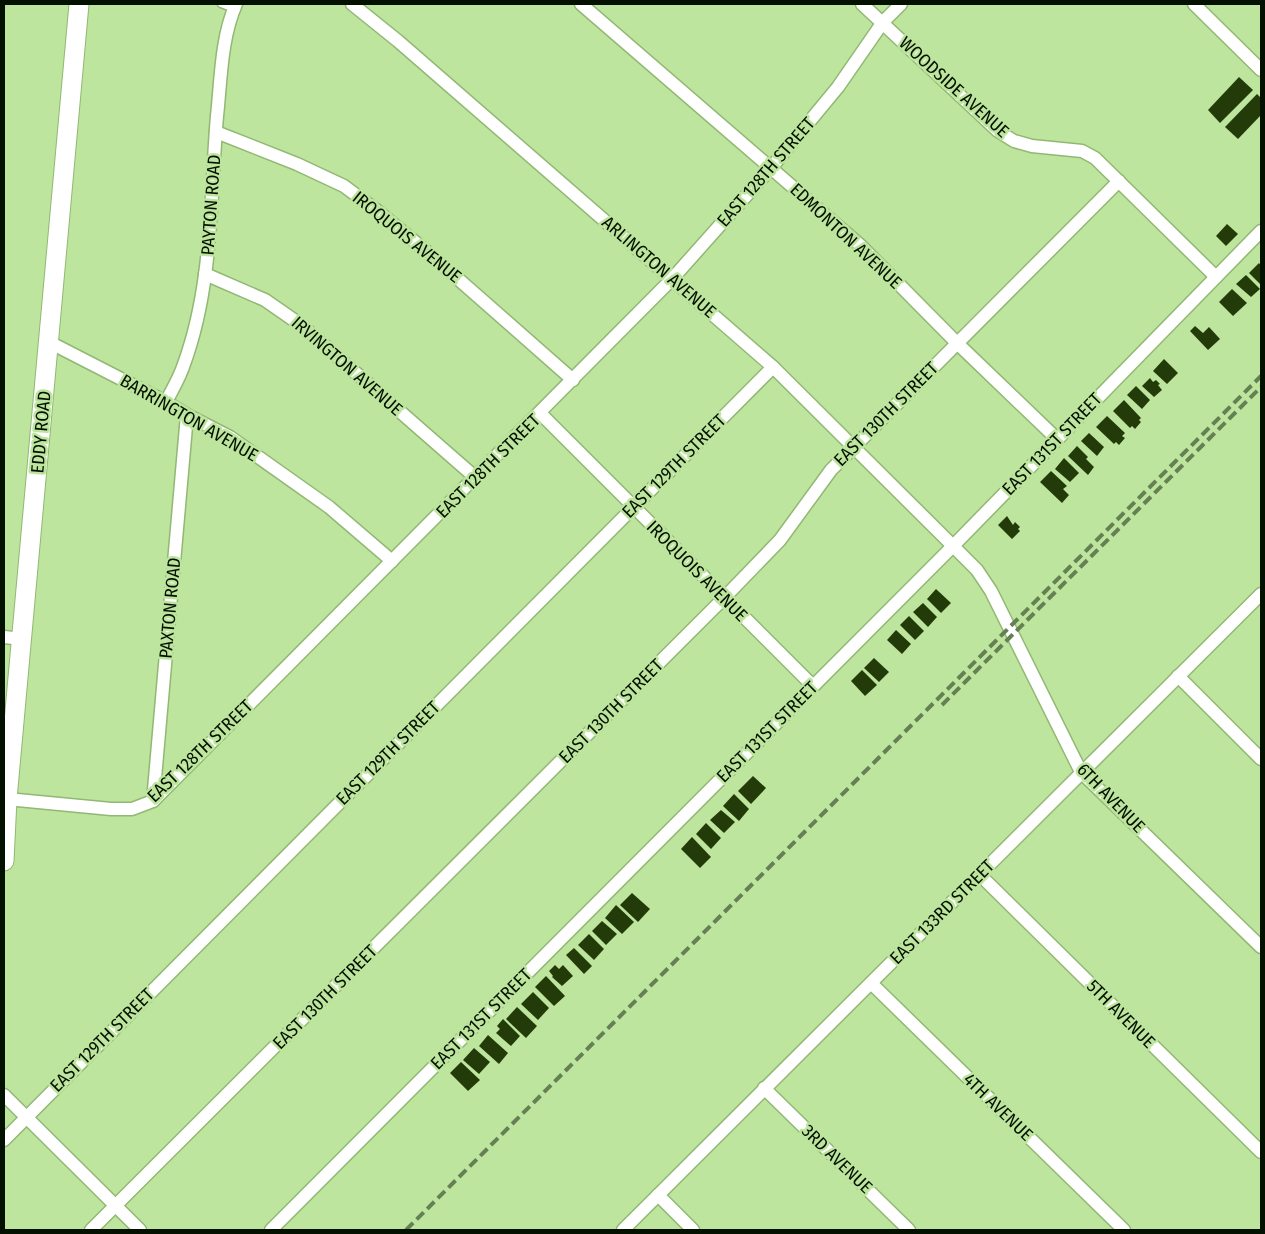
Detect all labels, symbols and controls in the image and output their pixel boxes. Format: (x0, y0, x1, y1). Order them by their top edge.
street label: WOODSIDE AVENUE (895, 32, 1013, 142)
street label: EAST 128TH STREET (712, 112, 820, 231)
street label: PAYTON ROAD (197, 154, 225, 256)
street label: EDMONTON AVENUE (786, 179, 906, 293)
street label: IROQUOIS AVENUE (348, 186, 466, 288)
street label: ARLINGTON AVENUE (598, 212, 720, 322)
street label: IRVINGTON AVENUE (287, 312, 407, 420)
street label: EAST 130TH STREET (829, 357, 943, 471)
street label: BARRINGTON AVENUE (116, 370, 262, 466)
street label: EAST 131ST STREET (998, 388, 1107, 500)
street label: EDDY ROAD (26, 390, 56, 474)
street label: EAST 128TH STREET (431, 409, 545, 523)
street label: EAST 129TH STREET (618, 409, 731, 522)
street label: IROQUOIS AVENUE (642, 516, 752, 626)
street label: PAXTON ROAD (155, 557, 185, 659)
street label: EAST 130TH STREET (554, 654, 668, 768)
street label: EAST 131ST STREET (712, 676, 823, 787)
street label: EAST 128TH STREET (143, 695, 258, 807)
street label: EAST 129TH STREET (332, 696, 445, 809)
street label: 6TH AVENUE (1072, 759, 1150, 837)
street label: EAST 133RD STREET (885, 855, 999, 969)
street label: EAST 130TH STREET (268, 940, 382, 1054)
street label: EAST 131ST STREET (426, 963, 537, 1074)
street label: 5TH AVENUE (1082, 975, 1160, 1053)
street label: EAST 129TH STREET (46, 983, 159, 1096)
street label: 4TH AVENUE (959, 1069, 1037, 1145)
street label: 3RD AVENUE (797, 1120, 877, 1198)

